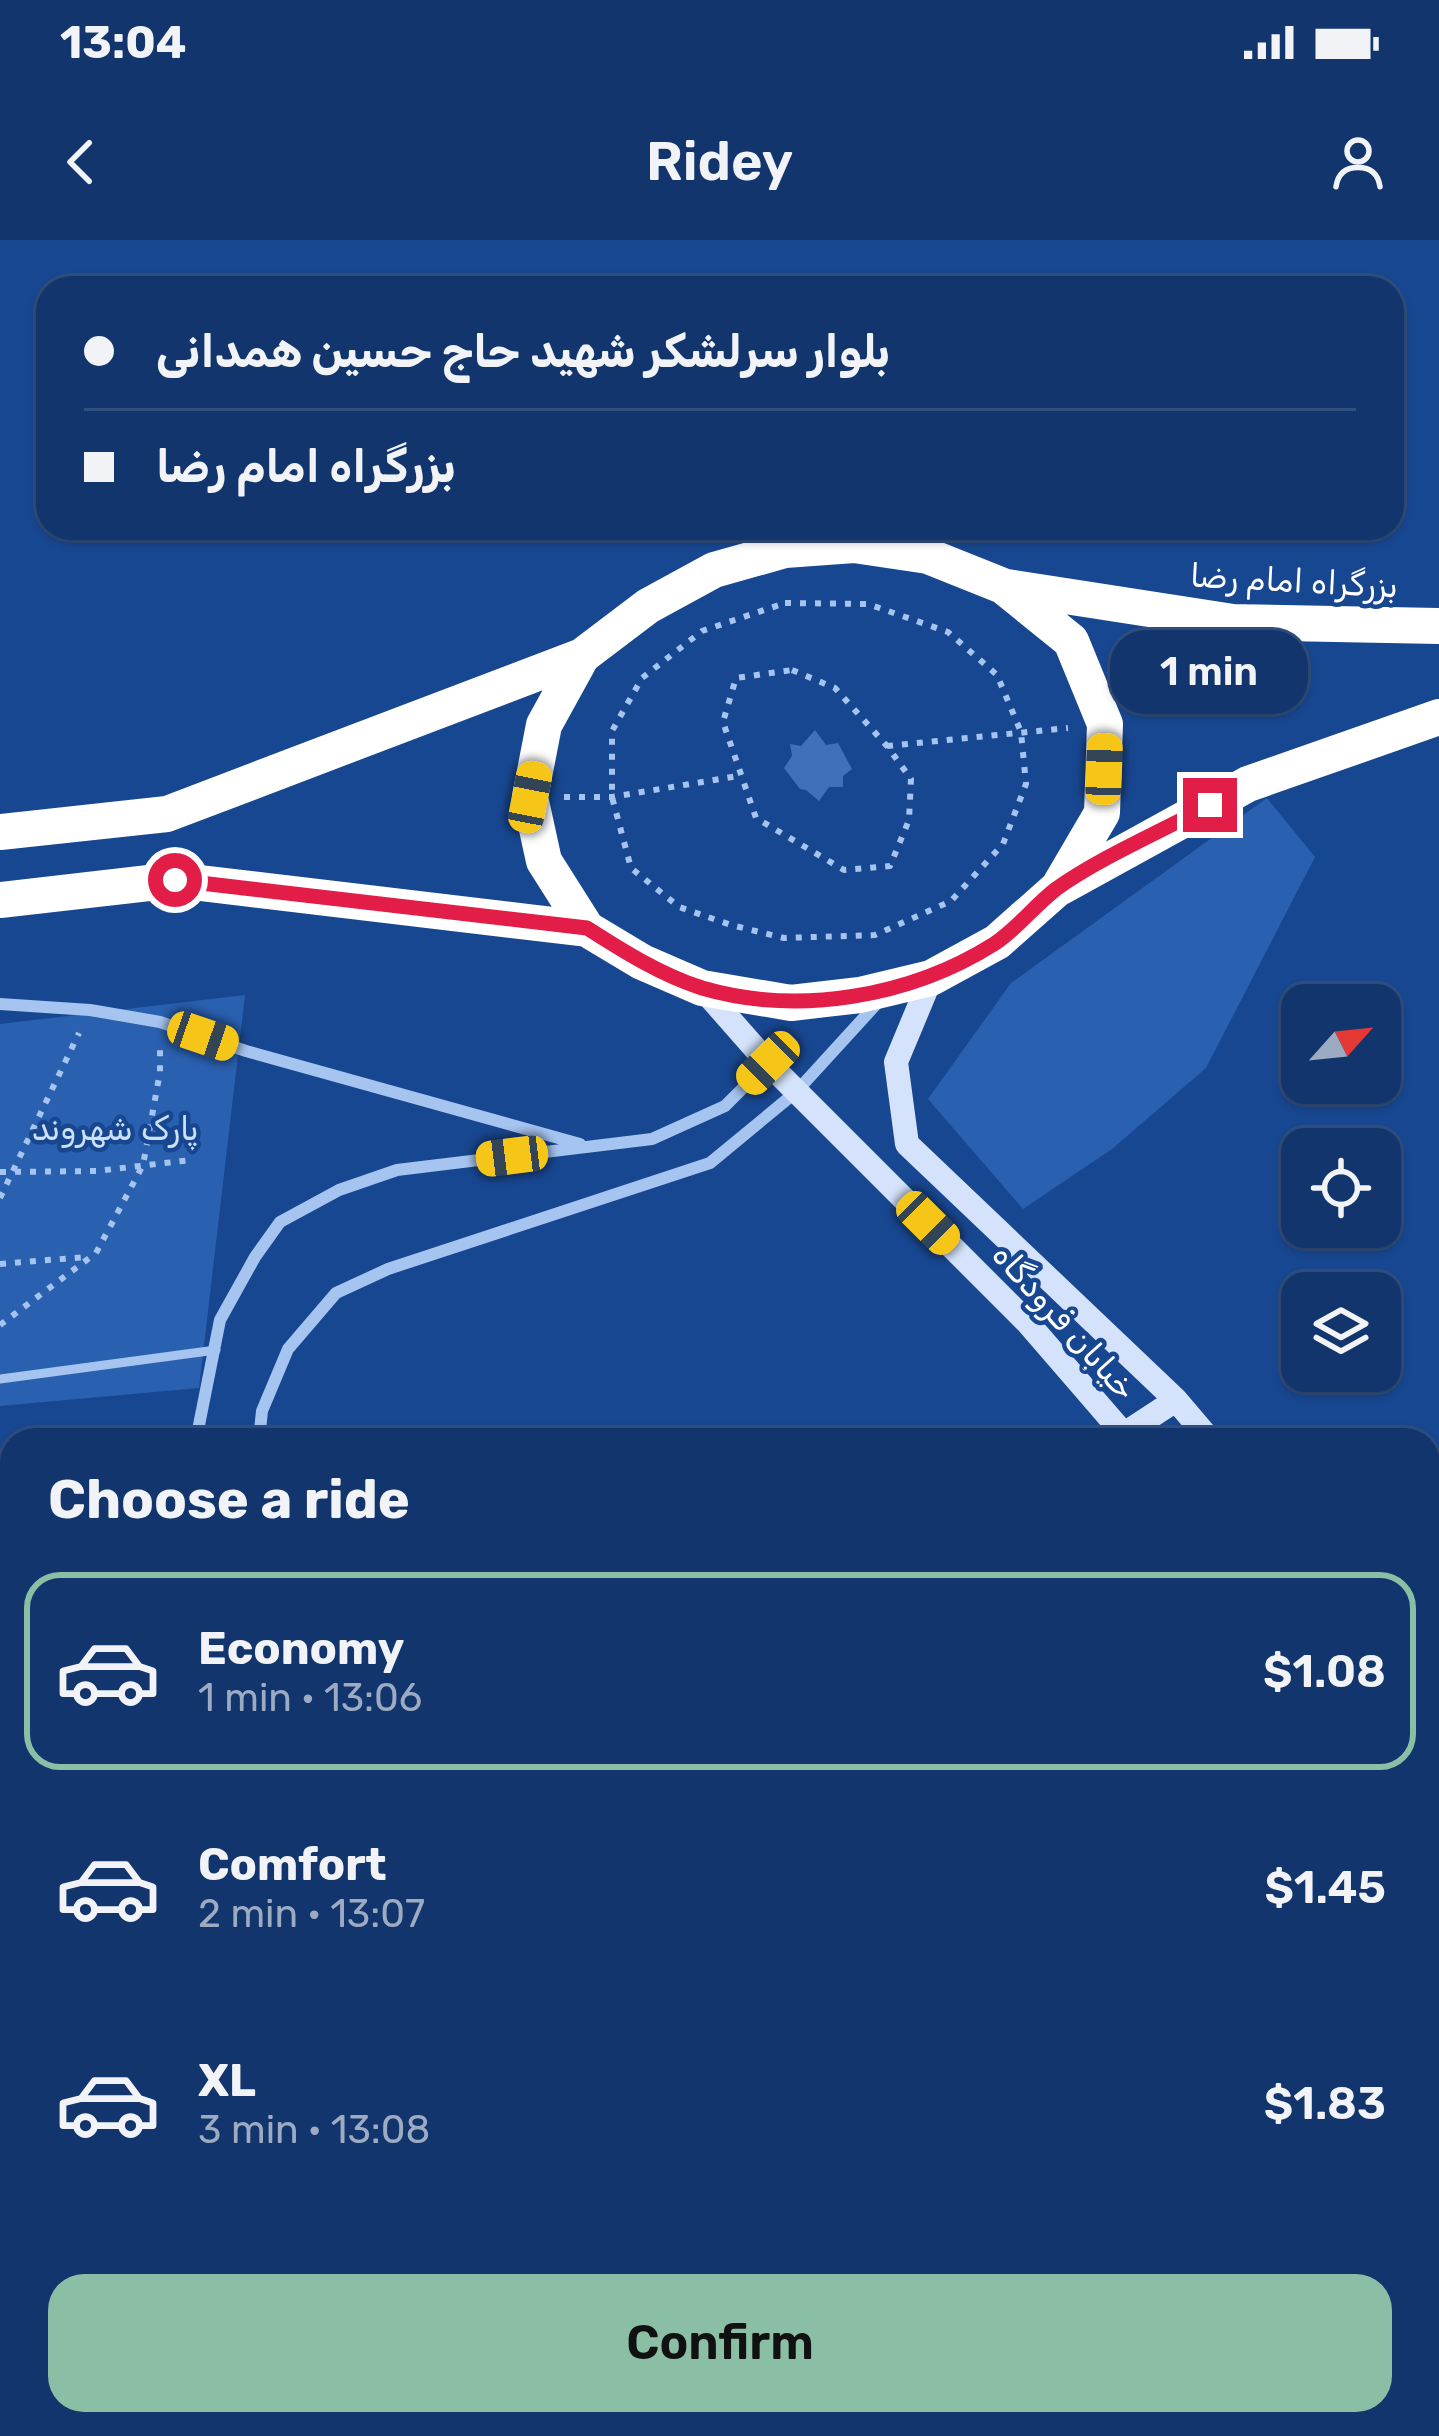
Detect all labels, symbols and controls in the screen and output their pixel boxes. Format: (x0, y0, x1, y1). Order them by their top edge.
text: 13:04 (60, 16, 187, 69)
icon: back (48, 129, 114, 195)
icon: person (1325, 129, 1391, 195)
text: Ridey (646, 130, 793, 194)
text: بلوار سرلشکر شهید حاج حسین همدانی (156, 325, 890, 378)
text: بزرگراه امام رضا (156, 440, 456, 493)
street label: بزرگراه امام رضا (1189, 556, 1399, 607)
callout: 1 min (1111, 631, 1309, 715)
text: 1 min (1160, 649, 1258, 695)
car (1085, 732, 1123, 806)
car (505, 758, 555, 836)
route end (1183, 778, 1237, 832)
route start (148, 853, 202, 907)
north arrow (1281, 984, 1401, 1104)
map controls (1281, 984, 1401, 1392)
car (163, 1007, 243, 1065)
car (730, 1025, 806, 1101)
park label: پارک شهروند (31, 1109, 199, 1151)
button: locate (1281, 1128, 1401, 1248)
car (474, 1134, 550, 1178)
car (890, 1185, 966, 1261)
street label: خیابان فرودگاه (984, 1235, 1145, 1408)
button: layers (1281, 1272, 1401, 1392)
text: Choose a ride (48, 1468, 410, 1532)
icon: car (54, 1617, 162, 1725)
text: Economy (198, 1622, 404, 1675)
text: $1.08 (1263, 1645, 1386, 1698)
text: 1 min · 13:06 (198, 1675, 422, 1721)
icon: car (54, 1833, 162, 1941)
text: Comfort (198, 1838, 387, 1891)
text: $1.45 (1265, 1861, 1386, 1914)
text: 2 min · 13:07 (198, 1891, 425, 1937)
icon: car (54, 2049, 162, 2157)
text: XL (198, 2054, 256, 2107)
text: $1.83 (1264, 2077, 1386, 2130)
text: 3 min · 13:08 (198, 2107, 430, 2153)
button: Confirm (48, 2274, 1392, 2412)

